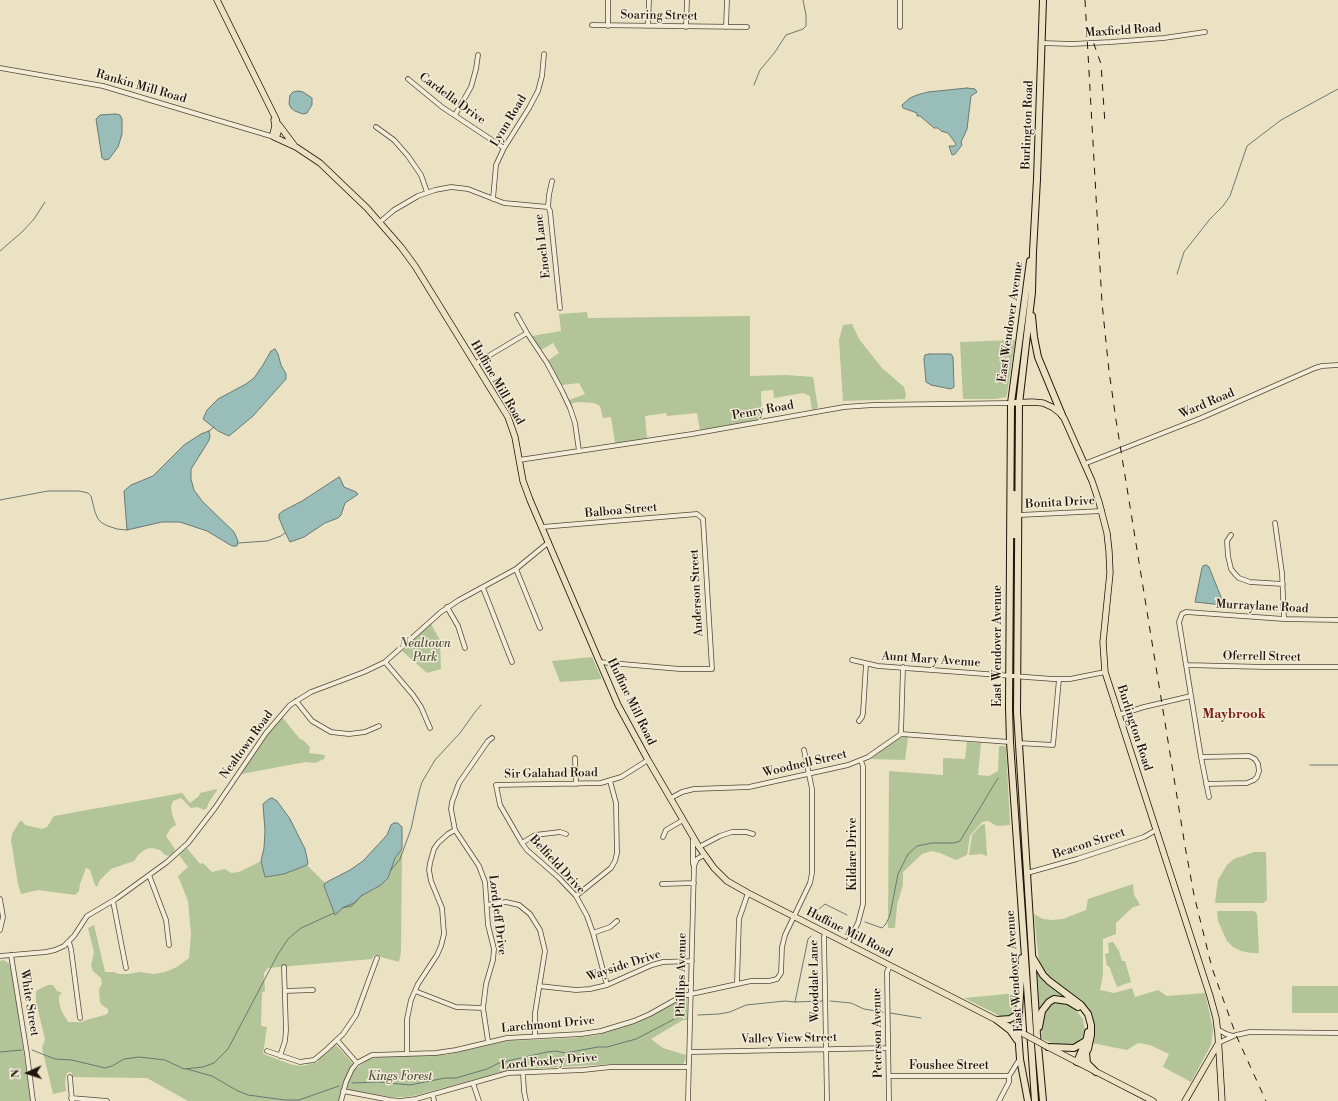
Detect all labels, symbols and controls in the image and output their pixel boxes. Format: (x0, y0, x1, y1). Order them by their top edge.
street label: Soaring Street (620, 8, 698, 24)
street label: Maxfield Road (1084, 21, 1162, 41)
street label: Rankin Mill Road (94, 67, 188, 107)
street label: Cardella Drive (416, 70, 488, 128)
street label: Burlington Road (1019, 80, 1037, 170)
street label: Lynn Road (488, 92, 530, 150)
street label: Enoch Lane (532, 213, 554, 279)
street label: East Wendover Avenue (995, 261, 1027, 383)
street label: Huffine Mill Road (467, 338, 527, 428)
street label: Ward Road (1177, 386, 1237, 422)
street label: Penry Road (731, 398, 795, 424)
street label: Bonita Drive (1025, 494, 1095, 512)
street label: Balboa Street (584, 501, 658, 521)
street label: Anderson Street (688, 549, 706, 637)
street label: East Wendover Avenue (991, 585, 1005, 707)
street label: Murraylane Road (1215, 597, 1309, 617)
park label: Nealtown Park (399, 637, 451, 665)
street label: Aunt Mary Avenue (881, 649, 981, 671)
street label: Oferrell Street (1223, 649, 1301, 665)
street label: Huffine Mill Road (604, 656, 658, 748)
street label: Burlington Road (1113, 683, 1155, 773)
district label: Maybrook (1202, 707, 1266, 723)
street label: Nealtown Road (217, 708, 277, 782)
street label: Woodnell Street (762, 747, 848, 781)
street label: Sir Galahad Road (504, 766, 598, 782)
street label: Kildare Drive (846, 817, 860, 891)
street label: Beacon Street (1051, 825, 1127, 863)
street label: Belfield Drive (526, 833, 588, 897)
street label: Lord Jeff Drive (485, 874, 509, 956)
street label: Huffine Mill Road (803, 905, 895, 961)
street label: East Wendover Avenue (1004, 910, 1026, 1032)
street label: Phillips Avenue (674, 933, 690, 1017)
street label: Wooddale Lane (807, 940, 823, 1022)
street label: Wayside Drive (585, 947, 663, 985)
street label: White Street (17, 969, 41, 1037)
street label: Peterson Avenue (870, 988, 886, 1078)
street label: Larchmont Drive (501, 1014, 595, 1036)
street label: Valley View Street (741, 1031, 837, 1047)
street label: Lord Foxley Drive (500, 1051, 598, 1073)
north arrow (8, 1053, 48, 1093)
street label: Foushee Street (909, 1059, 989, 1073)
text: N (9, 1069, 23, 1078)
park label: Kings Forest (368, 1070, 432, 1084)

